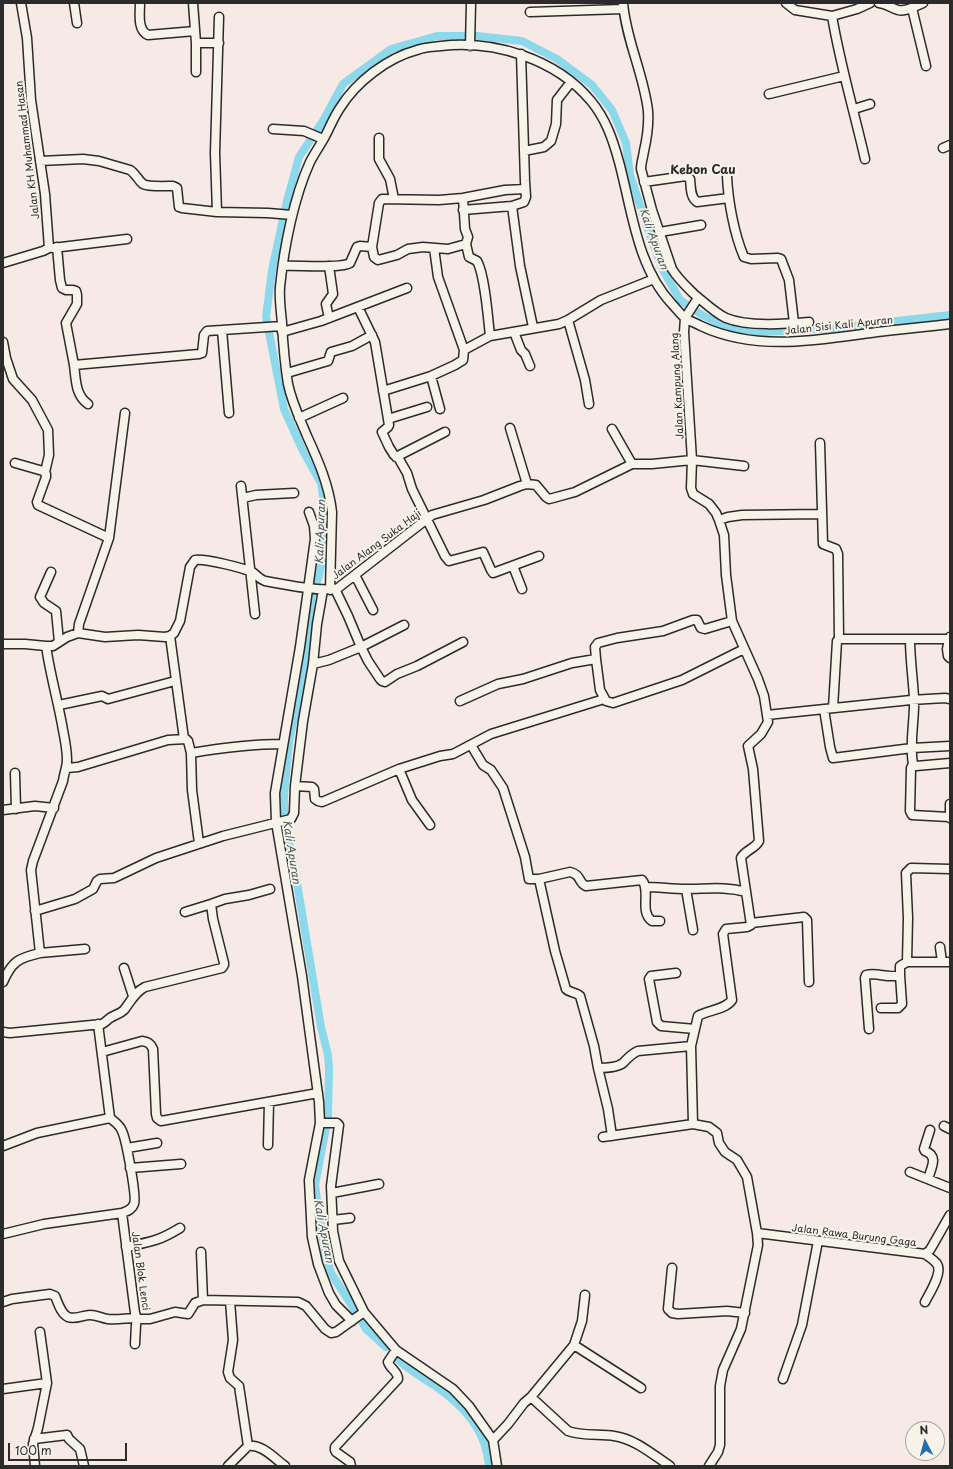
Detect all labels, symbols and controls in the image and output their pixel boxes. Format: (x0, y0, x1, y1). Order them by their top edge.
street label: Jalan KH Muhammad Hasan (14, 80, 42, 220)
district label: Kebon Cau (670, 164, 736, 178)
water label: Kali Apuran (636, 206, 670, 272)
street label: Jalan Sisi Kali Apuran (784, 314, 894, 338)
street label: Jalan Kampung Alang (669, 332, 687, 440)
water label: Kali Apuran (313, 500, 329, 564)
street label: Jalan Alang Suka Haji (330, 508, 424, 582)
water label: Kali Apuran (279, 819, 303, 885)
water label: Kali Apuran (310, 1198, 336, 1264)
street label: Jalan Rawa Burung Gaga (791, 1222, 917, 1250)
street label: Jalan Blok Lenci (129, 1231, 151, 1311)
north arrow (905, 1421, 945, 1461)
text: N (919, 1421, 929, 1438)
scale bar (10, 1435, 129, 1461)
text: 100 m (15, 1441, 52, 1459)

